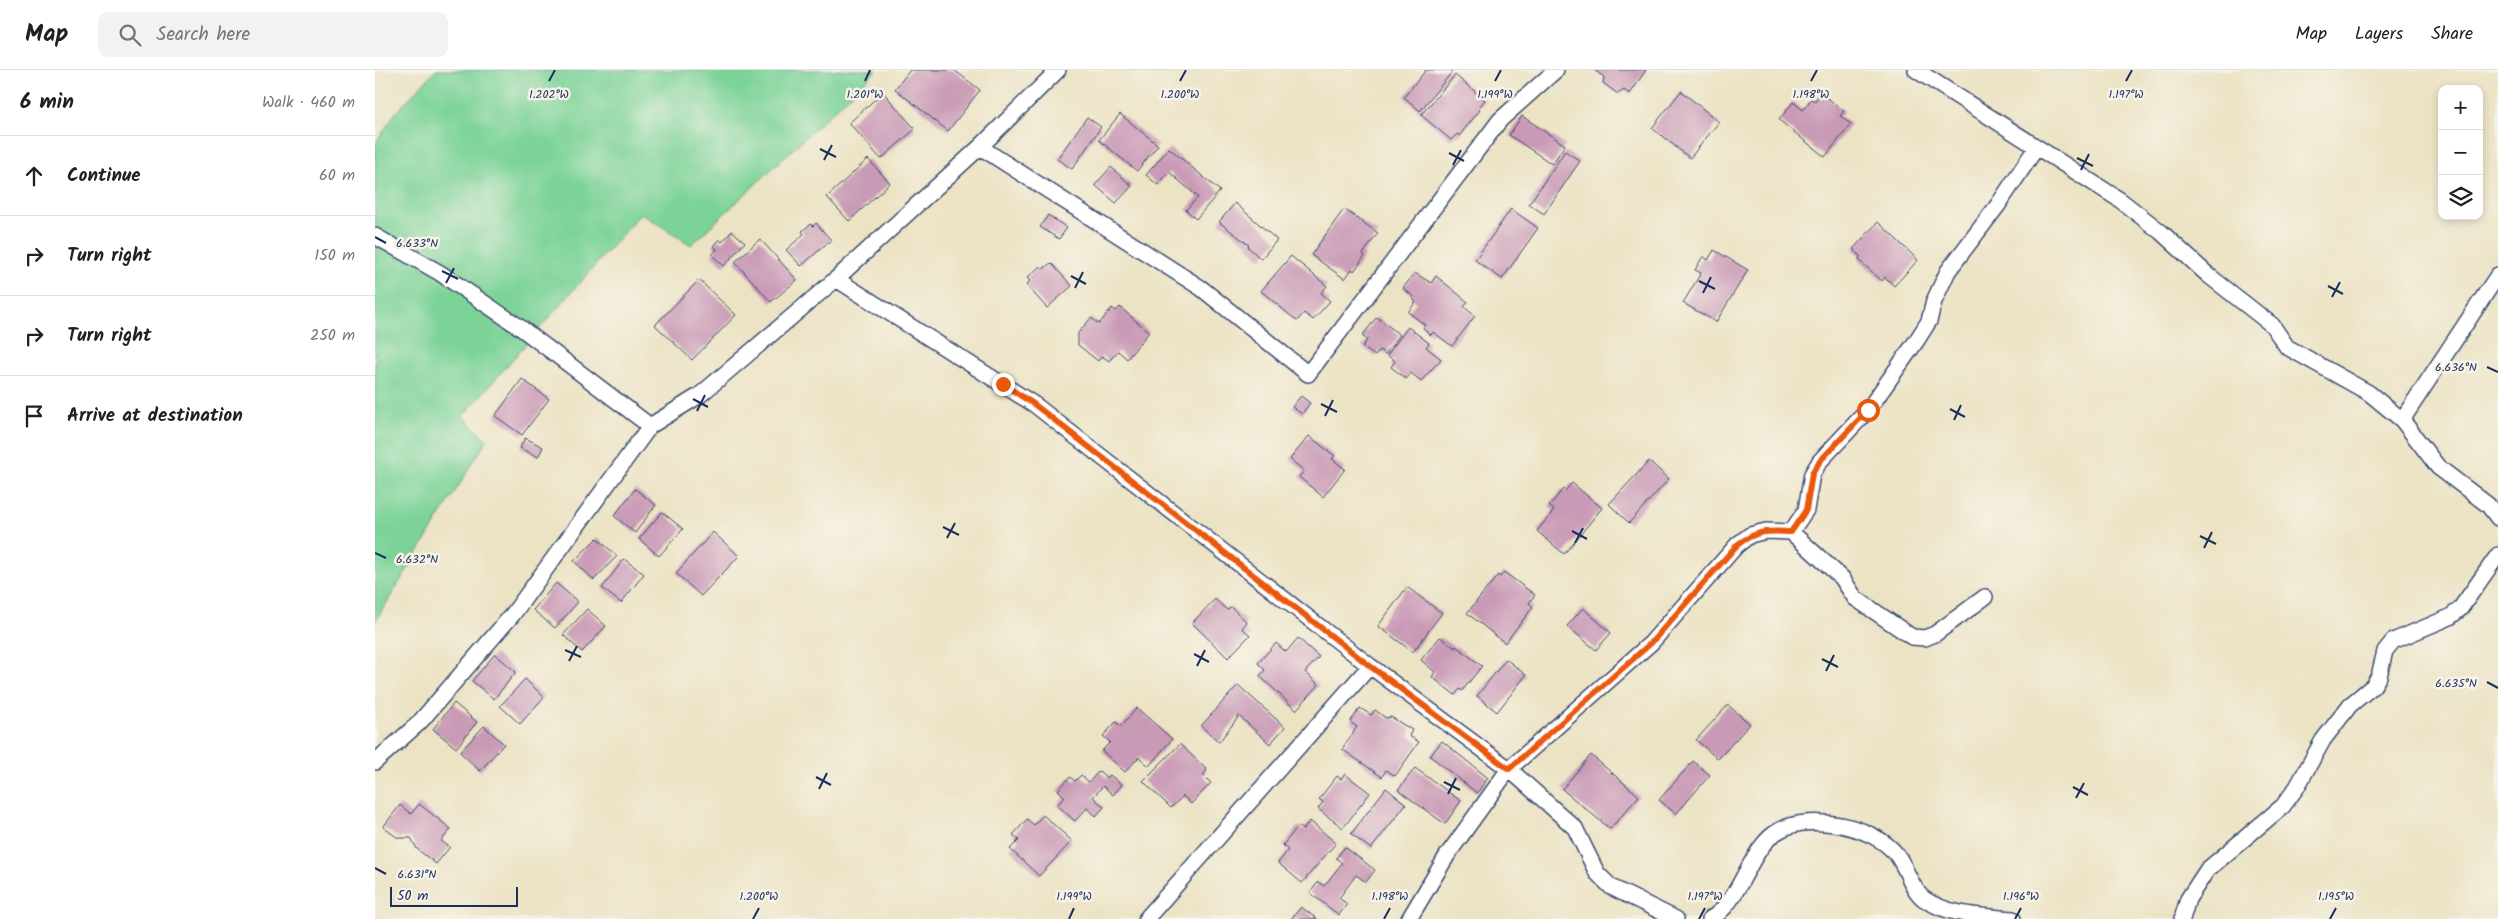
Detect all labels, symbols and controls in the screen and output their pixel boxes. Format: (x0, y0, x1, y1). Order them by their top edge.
search box (98, 12, 448, 57)
text: Map (25, 15, 68, 54)
text: Search here (156, 20, 250, 50)
text: Map (2296, 20, 2327, 49)
text: Layers (2355, 20, 2403, 49)
text: Share (2431, 20, 2473, 49)
icon: search (116, 21, 144, 49)
text: 1.202°W (529, 85, 569, 104)
text: 1.201°W (847, 85, 883, 104)
text: 1.200°W (1160, 85, 1200, 104)
text: 1.199°W (1477, 85, 1513, 104)
text: 1.198°W (1793, 85, 1829, 104)
text: 1.197°W (2108, 85, 2144, 104)
map controls (2438, 85, 2483, 220)
button: + (2438, 85, 2483, 130)
text: 6 min (20, 86, 74, 119)
text: Walk · 460 m (262, 90, 355, 115)
button: − (2438, 130, 2483, 175)
text: Continue (67, 161, 140, 191)
icon: ahead (20, 162, 48, 190)
text: 60 m (319, 163, 355, 188)
button: layers (2438, 175, 2483, 220)
text: 6.633°N (396, 234, 438, 253)
text: Turn right (67, 241, 152, 271)
icon: right (20, 242, 48, 270)
text: 150 m (314, 243, 355, 268)
text: Turn right (67, 321, 152, 351)
icon: right (20, 322, 48, 350)
text: 250 m (310, 323, 355, 348)
text: 6.636°N (2435, 358, 2477, 377)
route end (992, 373, 1015, 396)
route start (1857, 399, 1880, 422)
text: Arrive at destination (67, 401, 243, 431)
icon: arrive (20, 402, 48, 430)
text: 6.632°N (396, 550, 438, 569)
text: 6.635°N (2435, 674, 2477, 693)
text: 6.631°N (397, 865, 437, 884)
scale bar (390, 884, 517, 907)
text: 50 m (397, 885, 428, 907)
text: 1.200°W (739, 887, 779, 906)
text: 1.199°W (1056, 887, 1092, 906)
text: 1.198°W (1372, 887, 1408, 906)
text: 1.197°W (1687, 887, 1723, 906)
text: 1.196°W (2003, 887, 2039, 906)
text: 1.195°W (2318, 887, 2354, 906)

